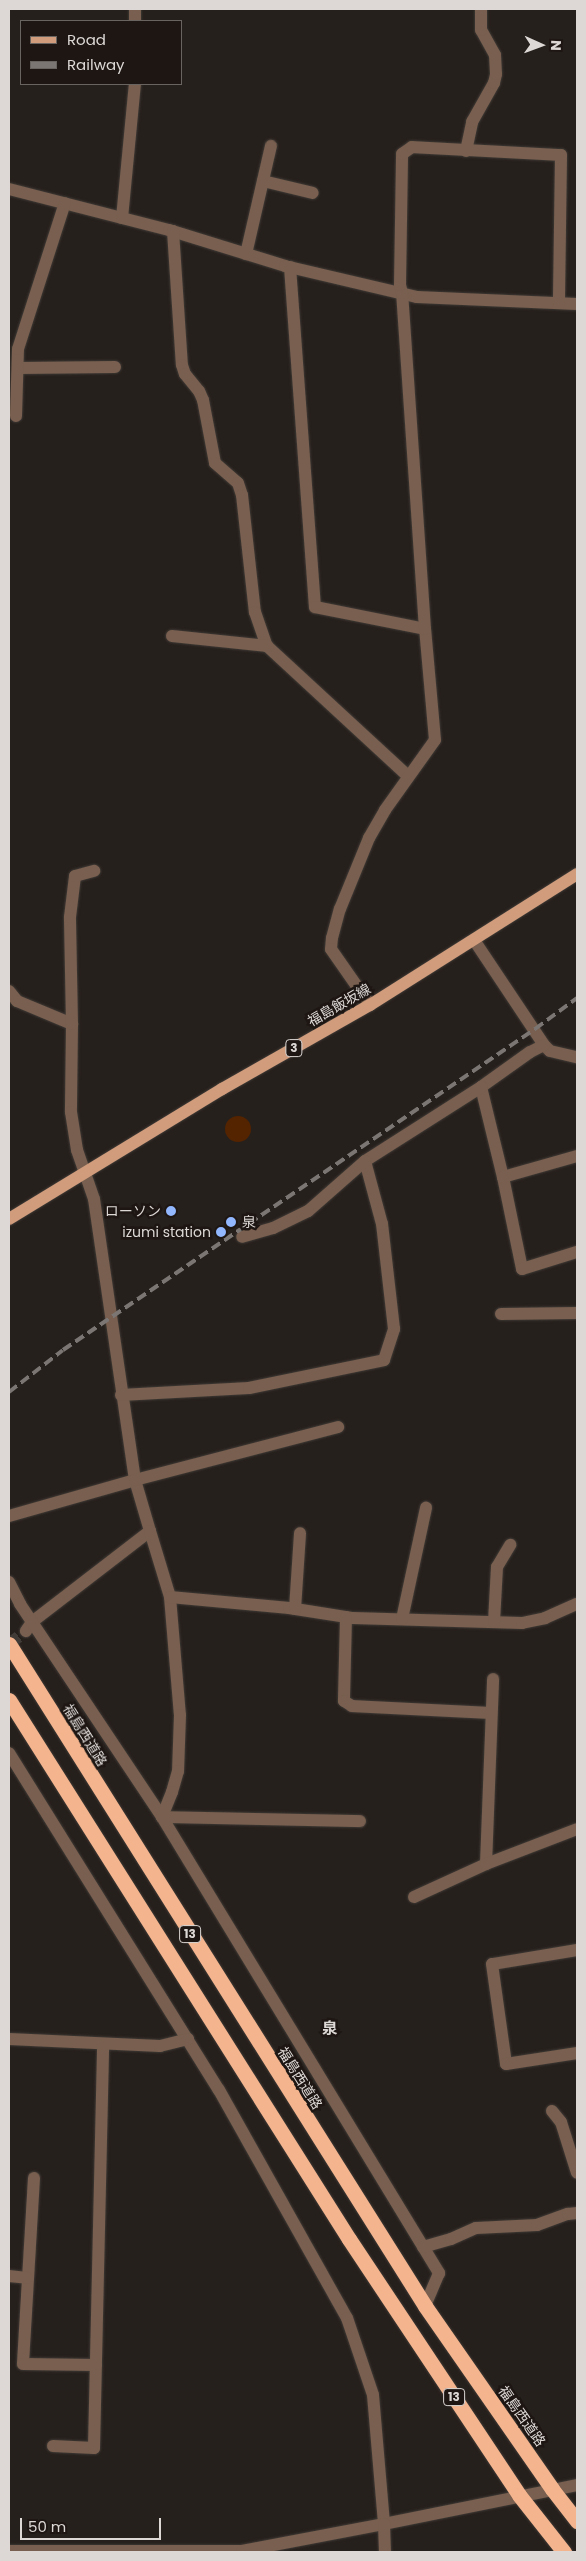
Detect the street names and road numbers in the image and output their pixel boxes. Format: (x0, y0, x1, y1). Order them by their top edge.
street label: 福島飯坂線 (304, 980, 374, 1030)
road number: 3 (285, 1038, 303, 1058)
street label: 福島西道路 (59, 1701, 111, 1769)
road number: 13 (179, 1925, 201, 1944)
street label: 福島西道路 (274, 2044, 326, 2112)
street label: 福島西道路 (495, 2383, 549, 2449)
road number: 13 (443, 2388, 465, 2406)

